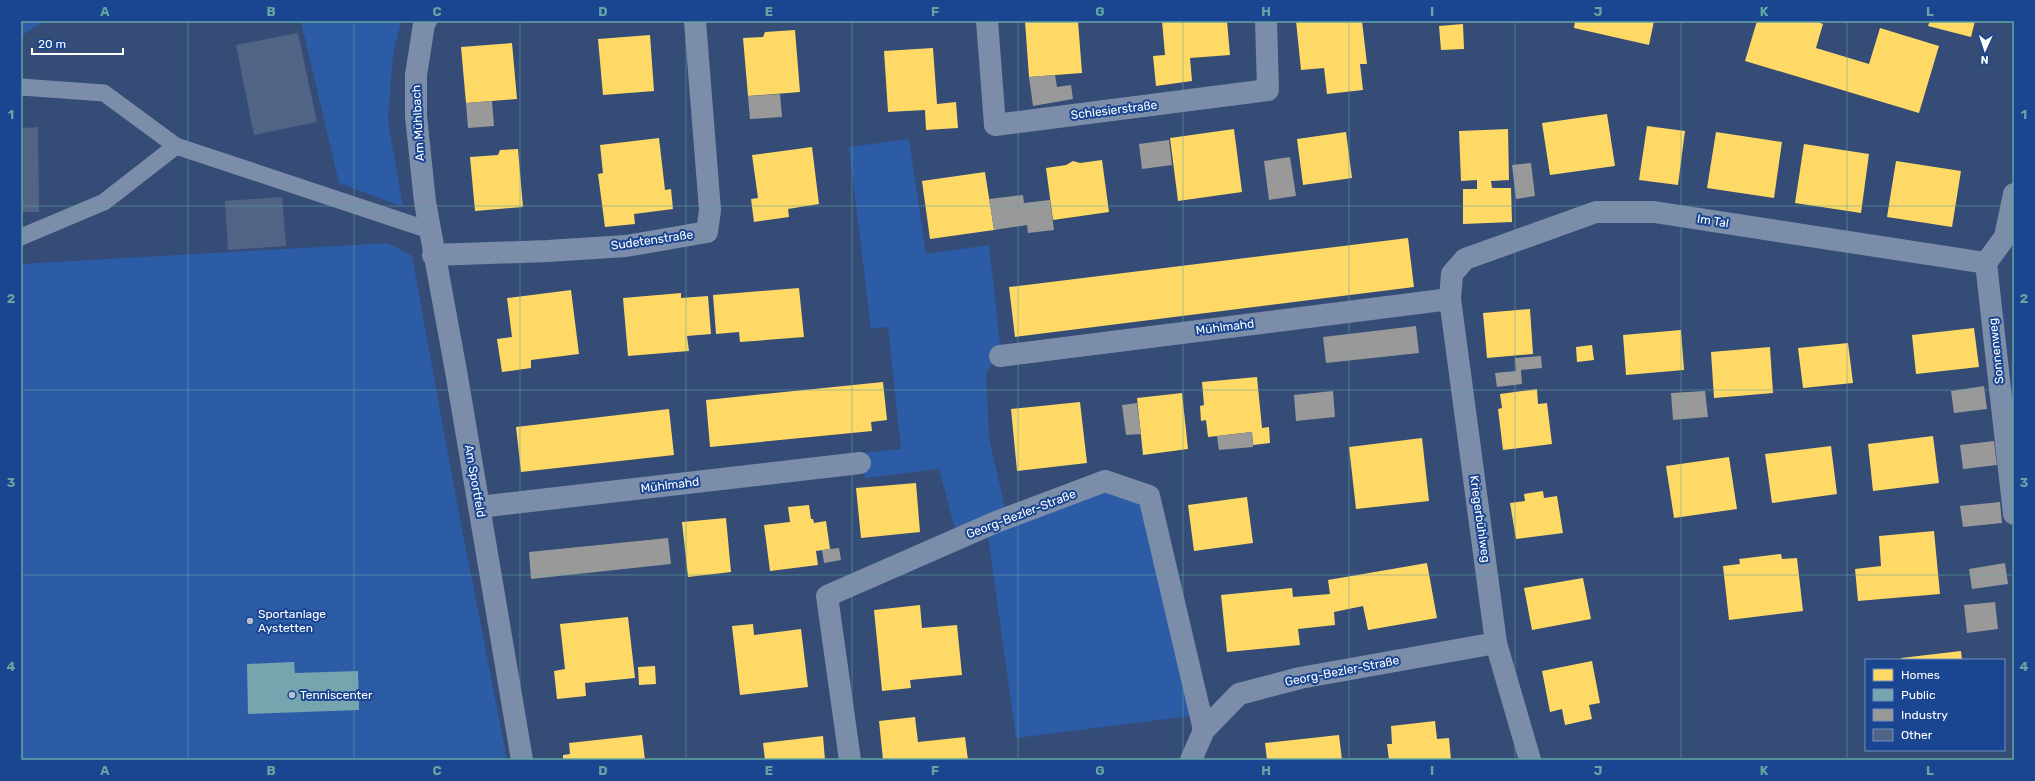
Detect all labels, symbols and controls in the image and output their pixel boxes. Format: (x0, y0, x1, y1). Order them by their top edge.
text: A (100, 4, 110, 19)
text: B (266, 4, 276, 19)
text: C (432, 4, 442, 19)
text: D (598, 4, 608, 19)
text: E (765, 4, 773, 19)
text: F (931, 4, 939, 19)
text: G (1095, 4, 1105, 19)
text: H (1261, 4, 1271, 19)
text: I (1430, 4, 1434, 19)
text: J (1594, 4, 1602, 19)
text: K (1760, 4, 1769, 19)
text: L (1926, 4, 1934, 19)
scale bar (32, 30, 123, 56)
north arrow (1965, 30, 2005, 70)
text: 20 m (38, 37, 66, 51)
text: N (1980, 53, 1989, 66)
street label: Am Mühlbach (409, 85, 427, 161)
street label: Schlesierstraße (1070, 98, 1158, 122)
text: 1 (8, 107, 14, 122)
text: 1 (2021, 107, 2027, 122)
street label: Im Tal (1696, 212, 1730, 230)
street label: Sudetenstraße (610, 227, 694, 253)
text: 2 (7, 291, 15, 306)
text: 2 (2020, 291, 2028, 306)
street label: Mühlmahd (1195, 316, 1255, 338)
street label: Sonnenweg (1986, 317, 2006, 385)
street label: Am Sportfeld (462, 444, 488, 518)
street label: Mühlmahd (640, 474, 700, 496)
text: 3 (7, 475, 16, 490)
street label: Kriegerbühlweg (1467, 475, 1493, 563)
text: 3 (2020, 475, 2029, 490)
street label: Georg-Bezler-Straße (964, 487, 1078, 541)
place label: Sportanlage Aystetten (258, 607, 326, 635)
marker: Sportanlage Aystetten (245, 616, 255, 626)
street label: Georg-Bezler-Straße (1284, 653, 1401, 689)
text: 4 (7, 659, 16, 674)
legend (1865, 659, 2005, 751)
text: 4 (2020, 659, 2029, 674)
text: Homes (1901, 668, 1940, 682)
place label: Tenniscenter (300, 688, 373, 702)
text: Public (1901, 688, 1936, 702)
marker: Tenniscenter (287, 690, 297, 700)
text: Industry (1901, 708, 1948, 722)
text: Other (1901, 728, 1933, 742)
text: A (100, 763, 110, 778)
text: B (266, 763, 276, 778)
text: C (432, 763, 442, 778)
text: D (598, 763, 608, 778)
text: E (765, 763, 773, 778)
text: F (931, 763, 939, 778)
text: G (1095, 763, 1105, 778)
text: H (1261, 763, 1271, 778)
text: I (1430, 763, 1434, 778)
text: J (1594, 763, 1602, 778)
text: K (1760, 763, 1769, 778)
text: L (1926, 763, 1934, 778)

